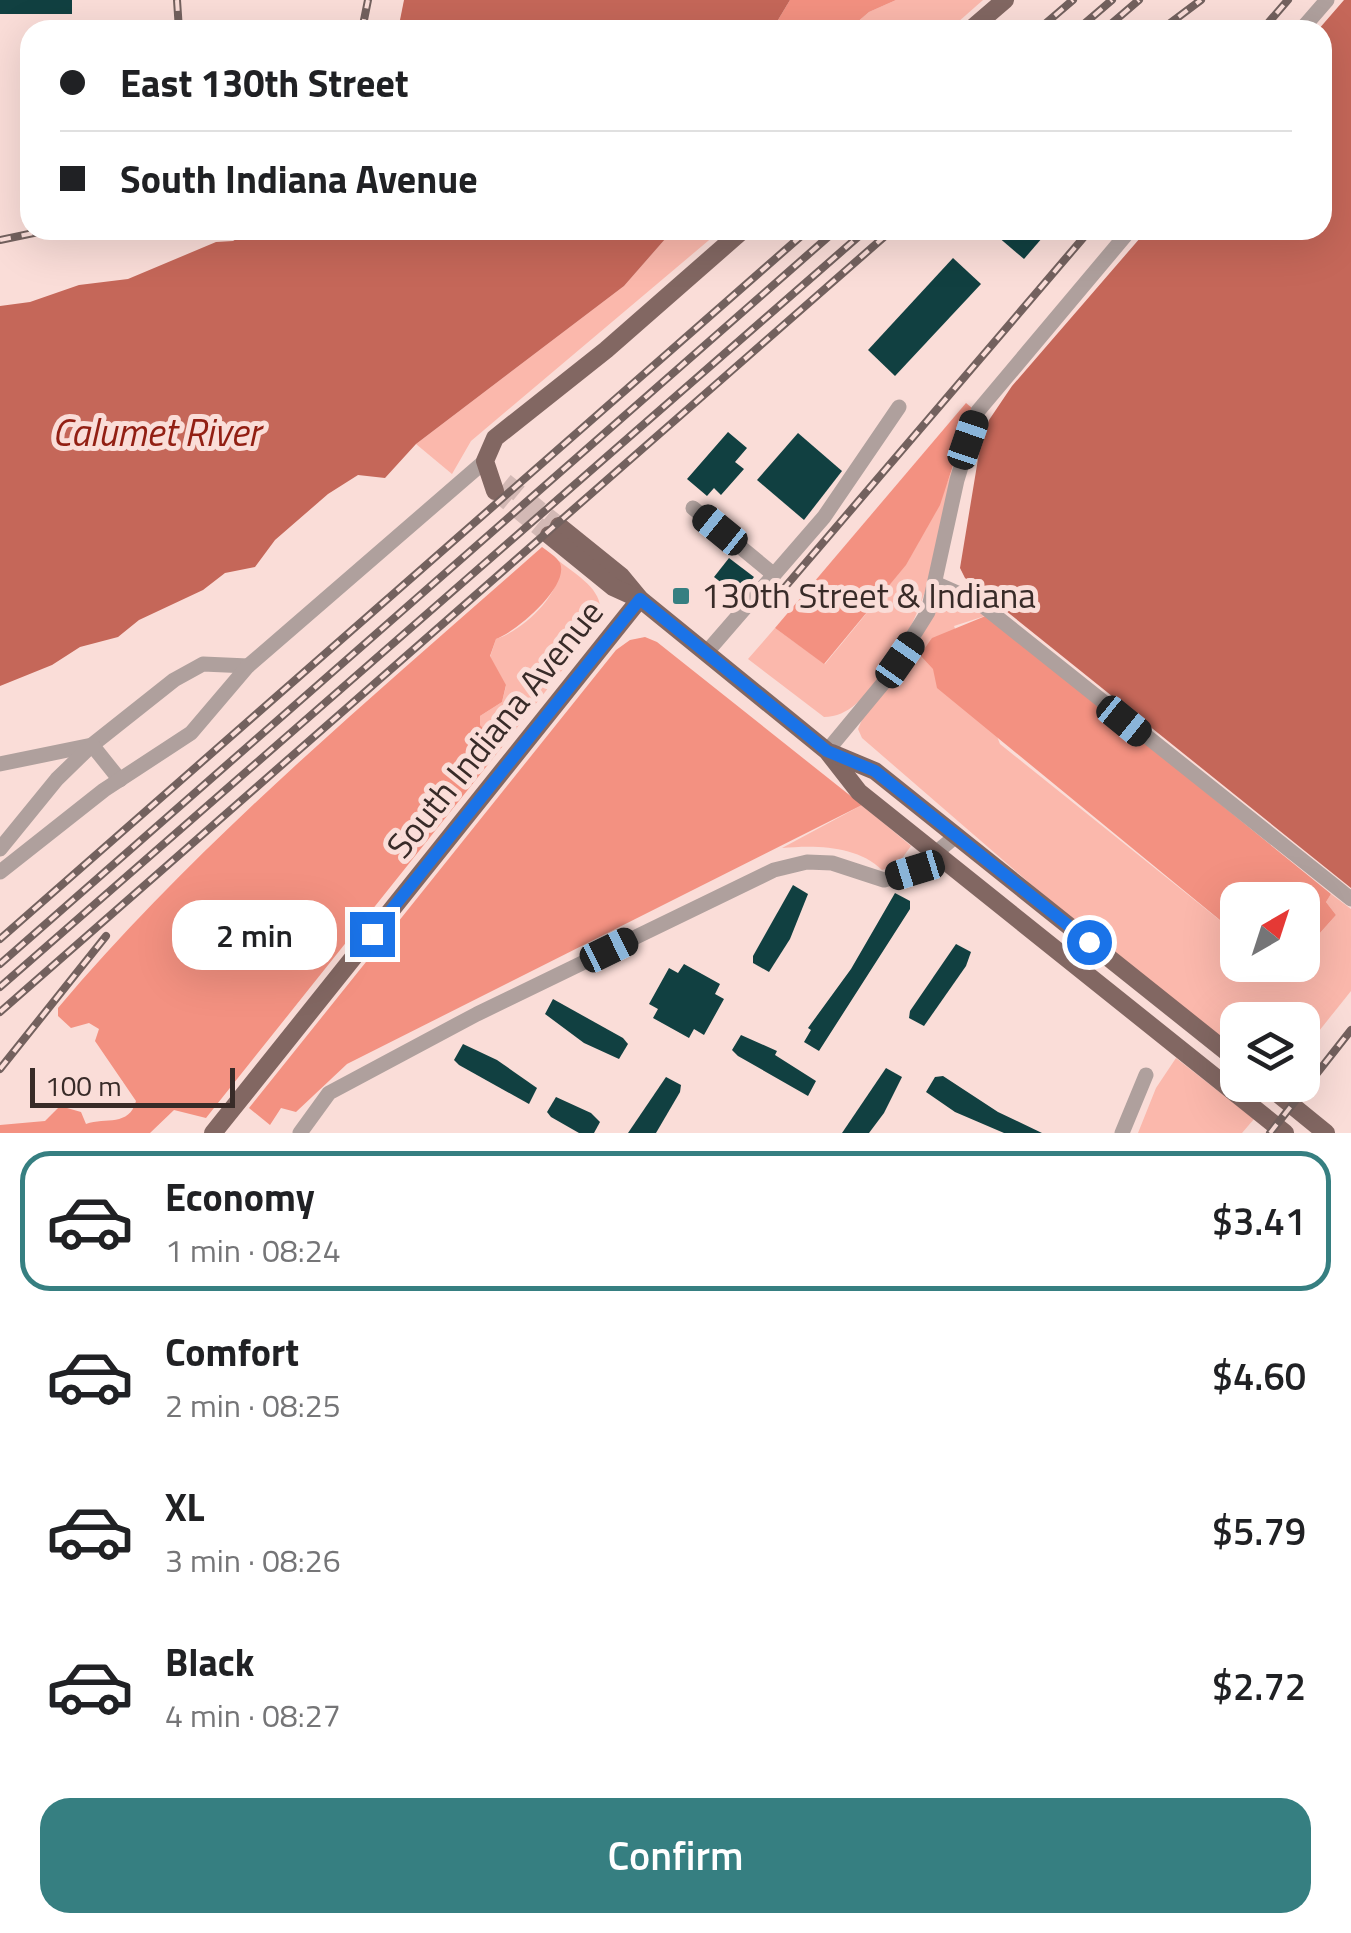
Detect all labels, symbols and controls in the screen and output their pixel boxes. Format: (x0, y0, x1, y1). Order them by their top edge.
text: East 130th Street (120, 54, 409, 112)
text: South Indiana Avenue (120, 150, 478, 208)
water label: Calumet River (52, 403, 264, 461)
car (944, 407, 992, 473)
car (687, 499, 753, 561)
place label: 130th Street & Indiana (701, 568, 1036, 622)
marker: 130th Street & Indiana (670, 585, 692, 607)
street label: South Indiana Avenue (373, 587, 616, 869)
car (871, 627, 929, 693)
car (1091, 690, 1157, 752)
car (882, 847, 948, 893)
north arrow (1220, 882, 1320, 982)
map controls (1220, 882, 1320, 1102)
callout: 2 min (172, 899, 337, 969)
text: 2 min (216, 911, 293, 959)
route end (350, 912, 395, 957)
route start (1067, 920, 1112, 965)
car (575, 923, 643, 977)
button: layers (1220, 1002, 1320, 1102)
scale bar (30, 1063, 235, 1108)
text: 100 m (45, 1064, 122, 1107)
text: Economy (165, 1168, 315, 1226)
icon: car (45, 1176, 135, 1266)
text: $3.41 (1212, 1192, 1306, 1250)
text: 1 min · 08:24 (165, 1226, 341, 1274)
text: Comfort (165, 1323, 299, 1381)
icon: car (45, 1331, 135, 1421)
text: $4.60 (1212, 1347, 1306, 1405)
text: 2 min · 08:25 (165, 1381, 341, 1429)
text: XL (165, 1478, 205, 1536)
icon: car (45, 1486, 135, 1576)
text: $5.79 (1212, 1502, 1306, 1560)
text: 3 min · 08:26 (165, 1536, 341, 1584)
text: Black (165, 1633, 254, 1691)
icon: car (45, 1641, 135, 1731)
text: $2.72 (1212, 1657, 1306, 1715)
text: 4 min · 08:27 (165, 1691, 341, 1739)
button: Confirm (40, 1798, 1311, 1913)

